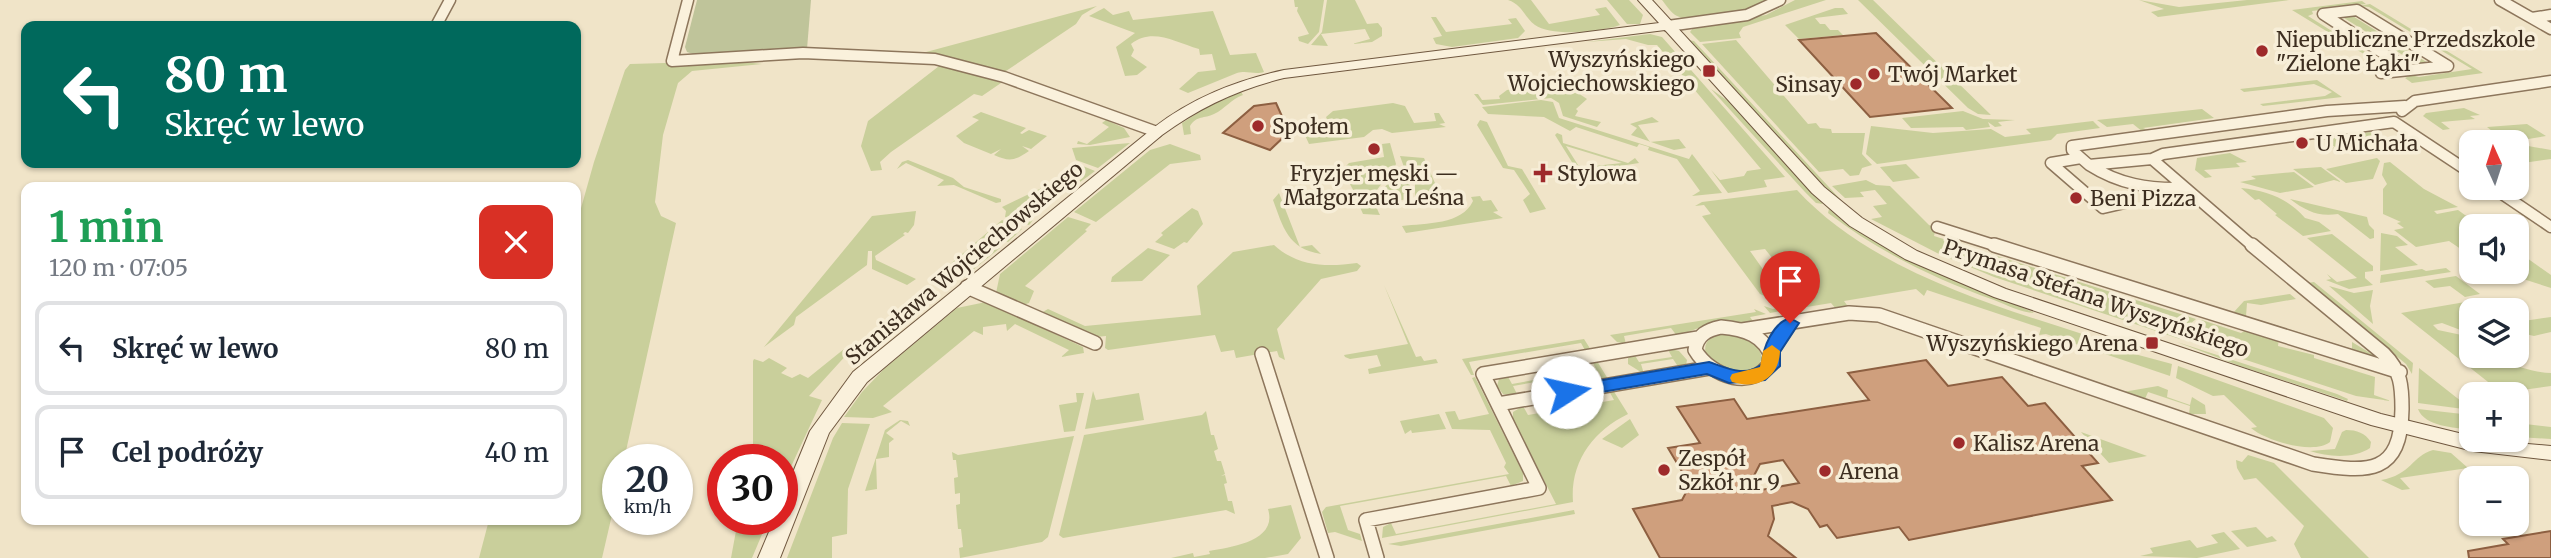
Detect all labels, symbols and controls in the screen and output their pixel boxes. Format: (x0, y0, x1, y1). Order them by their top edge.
place label: Niepubliczne Przedszkole "Zielone Łąki" (2276, 26, 2535, 77)
marker: Niepubliczne Przedszkole "Zielone Łąki" (2254, 43, 2270, 59)
text: 80 m (164, 44, 287, 105)
place label: Wyszyńskiego Wojciechowskiego (1507, 46, 1695, 97)
icon: left (49, 49, 140, 140)
place label: Twój Market (1888, 61, 2017, 88)
marker: Wyszyńskiego Wojciechowskiego (1701, 63, 1717, 79)
marker: Twój Market (1866, 66, 1882, 82)
place label: Sinsay (1775, 71, 1843, 98)
marker: Sinsay (1848, 76, 1864, 92)
text: Skręć w lewo (164, 105, 364, 145)
place label: Społem (1272, 113, 1349, 140)
marker: Społem (1250, 118, 1266, 134)
place label: U Michała (2316, 130, 2418, 157)
north arrow (2459, 130, 2529, 200)
map controls (2459, 130, 2529, 536)
marker: U Michała (2294, 135, 2310, 151)
marker: Fryzjer męski — Małgorzata Leśna (1366, 141, 1382, 157)
street label: Stanisława Wojciechowskiego (839, 155, 1089, 371)
place label: Fryzjer męski — Małgorzata Leśna (1284, 160, 1464, 211)
place label: Stylowa (1557, 160, 1637, 187)
marker: Stylowa (1535, 165, 1551, 181)
place label: Beni Pizza (2090, 185, 2196, 212)
marker: Beni Pizza (2068, 190, 2084, 206)
text: 1 min (49, 201, 163, 253)
button: close (479, 205, 553, 279)
button: sound (2459, 214, 2529, 284)
street label: Prymasa Stefana Wyszyńskiego (1940, 233, 2252, 363)
pin (1760, 251, 1820, 323)
text: 120 m · 07:05 (49, 253, 188, 282)
icon: arrive (1771, 262, 1809, 300)
button: layers (2459, 298, 2529, 368)
icon: left (53, 329, 91, 367)
place label: Wyszyńskiego Arena (1926, 330, 2138, 357)
text: Skręć w lewo (112, 332, 279, 365)
text: 80 m (485, 332, 549, 365)
marker: Wyszyńskiego Arena (2144, 335, 2160, 351)
position arrow (1530, 355, 1604, 429)
button: + (2459, 382, 2529, 452)
place label: Kalisz Arena (1973, 430, 2099, 457)
icon: arrive (53, 433, 91, 471)
marker: Kalisz Arena (1951, 435, 1967, 451)
text: Cel podróży (112, 436, 263, 469)
text: 40 m (485, 436, 549, 469)
speed limit sign: 30 (707, 444, 798, 535)
place label: Zespół Szkół nr 9 (1678, 445, 1780, 496)
text: 20 (626, 458, 669, 502)
place label: Arena (1838, 458, 1899, 485)
marker: Zespół Szkół nr 9 (1656, 462, 1672, 478)
marker: Arena (1817, 463, 1833, 479)
button: − (2459, 466, 2529, 536)
text: km/h (624, 495, 671, 518)

